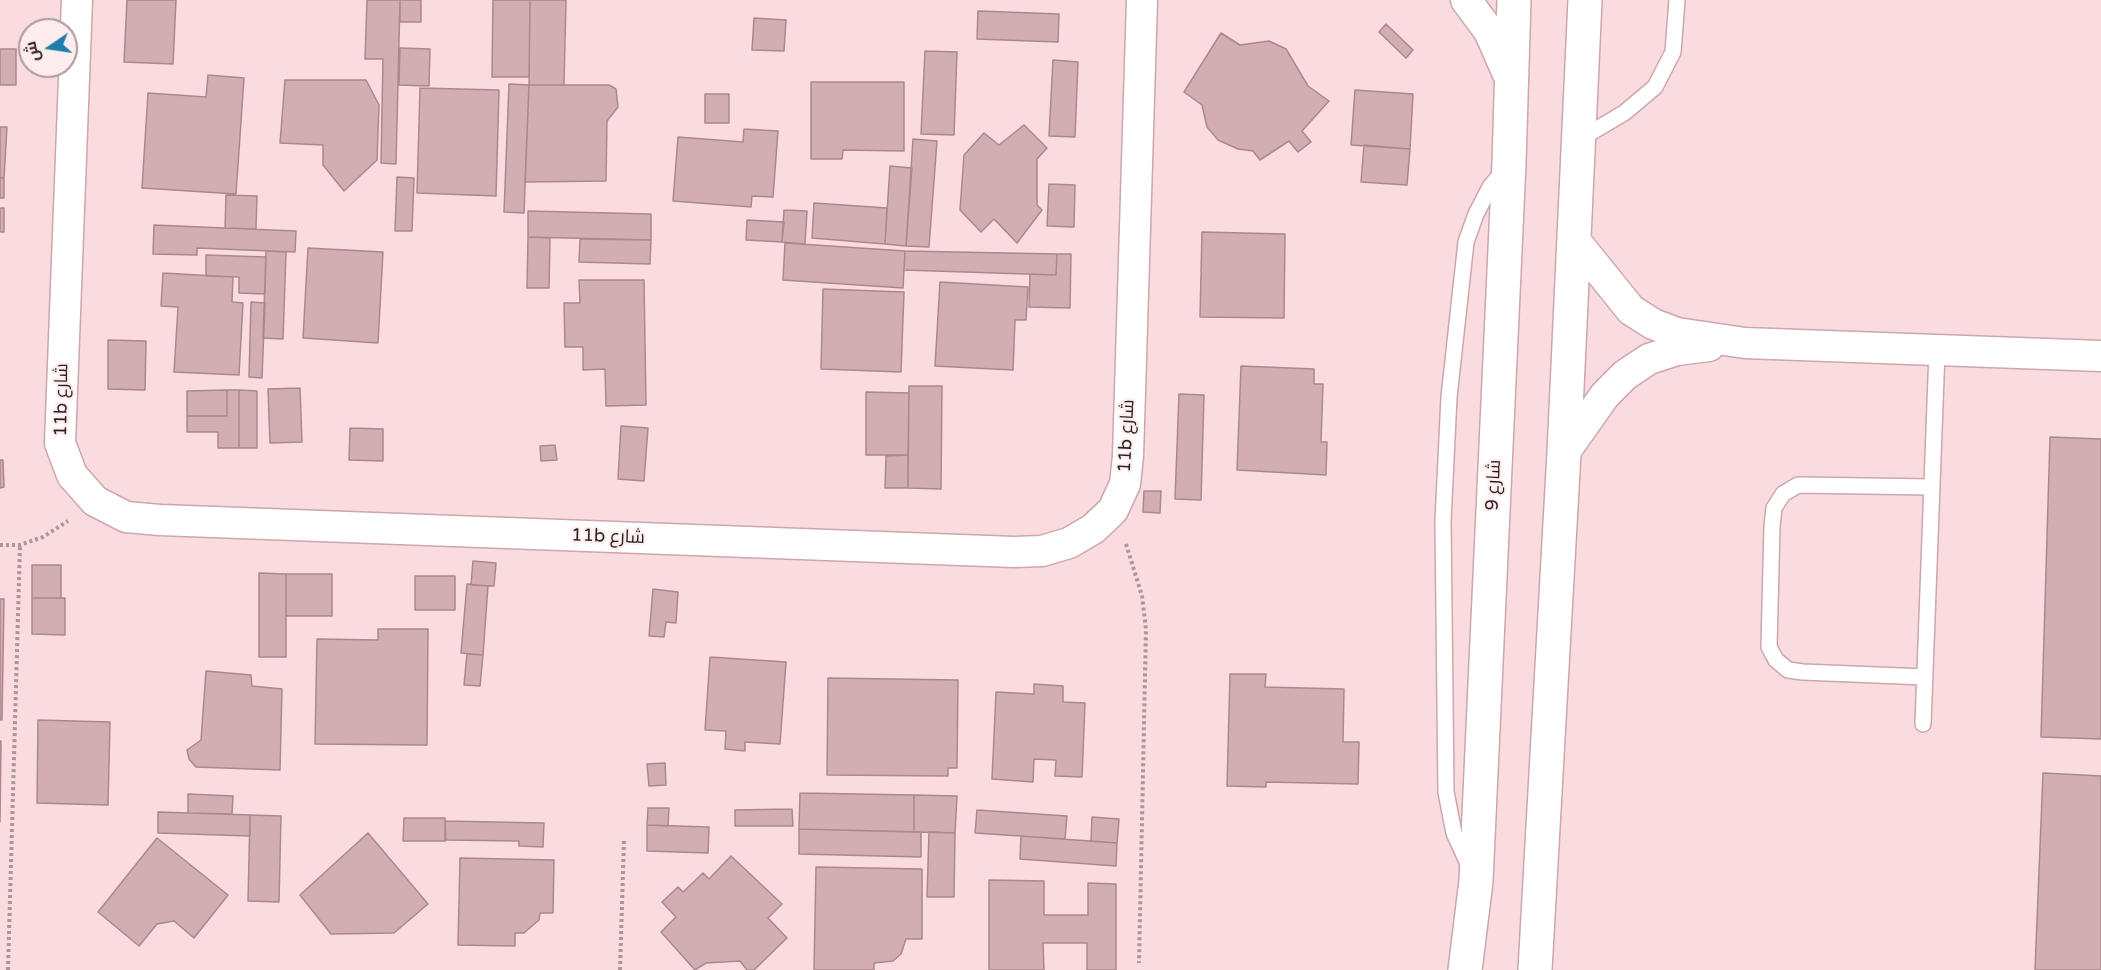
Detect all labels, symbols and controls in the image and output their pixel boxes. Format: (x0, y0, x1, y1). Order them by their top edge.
north arrow (18, 18, 78, 78)
text: ش (20, 39, 44, 64)
street label: 11b شارع (51, 363, 73, 437)
street label: 11b شارع (1114, 399, 1140, 473)
street label: شارع 9 (1482, 459, 1506, 511)
street label: 11b شارع (571, 525, 645, 549)

